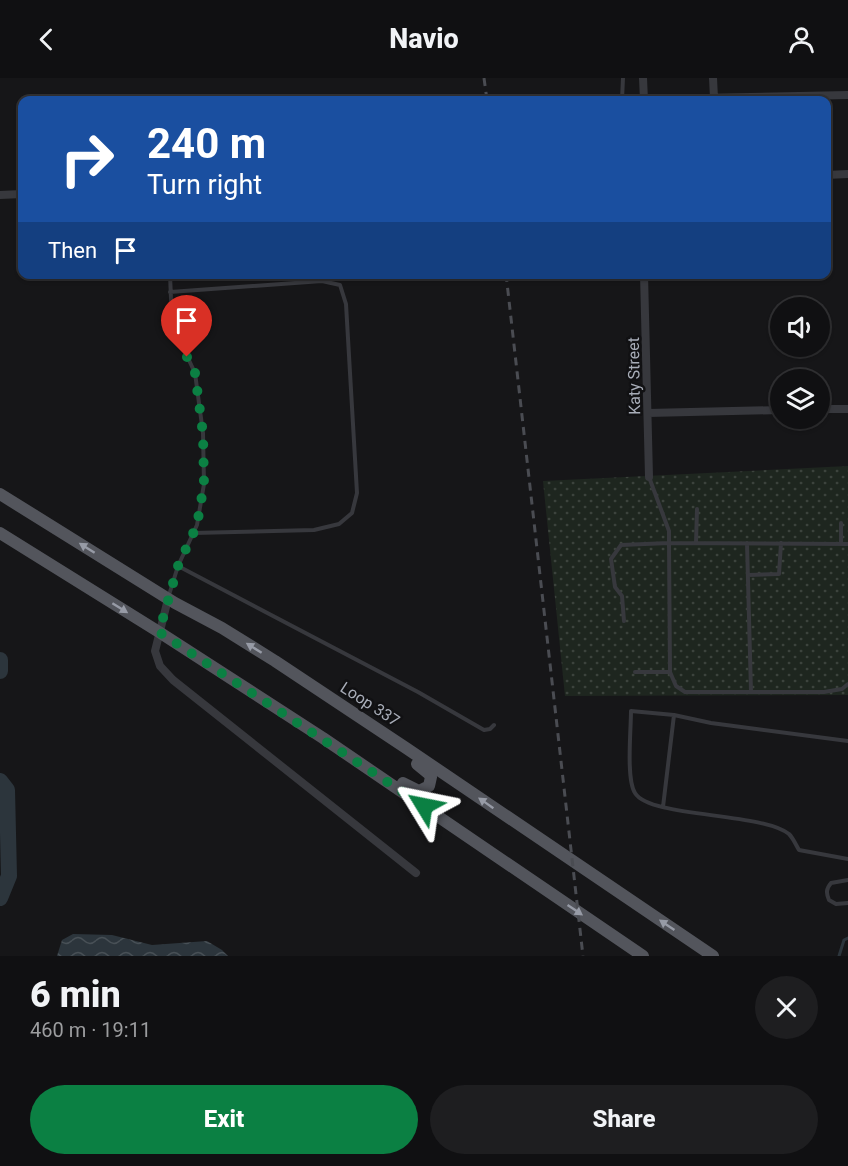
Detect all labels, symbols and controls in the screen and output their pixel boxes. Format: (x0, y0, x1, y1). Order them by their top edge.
icon: back (30, 23, 63, 56)
text: Navio (389, 23, 459, 55)
icon: person (785, 23, 818, 56)
text: 240 m (147, 119, 266, 168)
icon: right (48, 120, 126, 198)
text: Turn right (147, 169, 262, 201)
icon: arrive (109, 234, 142, 267)
text: Then (48, 238, 97, 263)
pin (161, 295, 212, 357)
map controls (770, 297, 830, 429)
button: sound (770, 297, 830, 357)
icon: arrive (170, 304, 203, 337)
street label: Katy Street (624, 337, 644, 415)
button: layers (770, 369, 830, 429)
one-way arrow (79, 543, 95, 554)
one-way arrow (112, 602, 129, 613)
one-way arrow (246, 643, 262, 654)
street label: Loop 337 (337, 678, 403, 730)
position arrow (392, 774, 456, 838)
one-way arrow (479, 797, 495, 809)
one-way arrow (567, 904, 583, 916)
one-way arrow (659, 920, 675, 931)
text: 6 min (30, 974, 121, 1016)
button: close (755, 976, 818, 1039)
text: 460 m · 19:11 (30, 1018, 151, 1042)
button: Exit (30, 1085, 418, 1154)
button: Share (430, 1085, 818, 1154)

